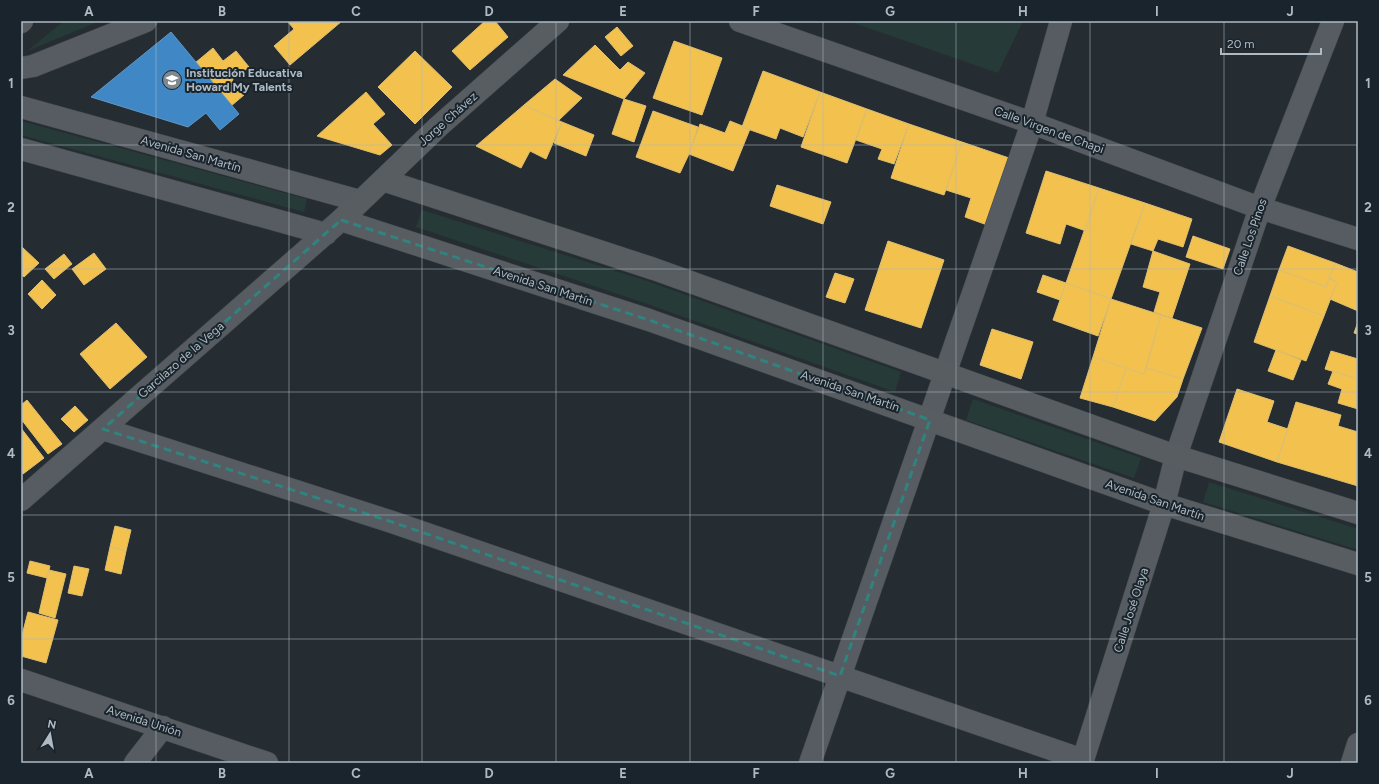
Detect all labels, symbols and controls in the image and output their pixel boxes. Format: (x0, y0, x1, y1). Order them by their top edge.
text: A (84, 4, 94, 19)
text: B (218, 4, 226, 19)
text: C (351, 4, 361, 19)
text: D (484, 4, 494, 19)
text: E (619, 4, 627, 19)
text: F (752, 4, 760, 19)
text: G (885, 4, 895, 19)
text: H (1018, 4, 1028, 19)
text: I (1155, 4, 1159, 19)
text: J (1286, 4, 1294, 19)
scale bar (1221, 30, 1321, 56)
text: 20 m (1227, 37, 1255, 51)
place label: Institución Educativa Howard My Talents (186, 66, 303, 94)
school or university icon: Institución Educativa Howard My Talents (161, 69, 183, 91)
text: 1 (8, 76, 14, 91)
text: 1 (1365, 76, 1371, 91)
street label: Jorge Chávez (416, 89, 480, 149)
street label: Calle Virgen de Chapi (992, 104, 1106, 156)
street label: Avenida San Martín (139, 133, 243, 175)
street label: Calle Los Pinos (1230, 196, 1270, 277)
text: 2 (7, 200, 15, 215)
text: 2 (1364, 200, 1372, 215)
street label: Avenida San Martín (492, 263, 595, 309)
street label: Garcilazo de la Vega (135, 319, 227, 401)
text: 3 (7, 323, 15, 338)
text: 3 (1364, 323, 1372, 338)
street label: Avenida San Martín (799, 367, 902, 415)
text: 4 (7, 446, 15, 461)
text: 4 (1364, 446, 1372, 461)
street label: Avenida San Martín (1104, 476, 1207, 524)
street label: Calle José Olaya (1111, 566, 1151, 654)
text: 5 (7, 570, 15, 585)
text: 5 (1364, 570, 1372, 585)
text: 6 (7, 693, 15, 708)
text: 6 (1364, 693, 1372, 708)
street label: Avenida Unión (105, 702, 183, 740)
north arrow (30, 714, 70, 754)
text: N (46, 717, 57, 732)
text: A (84, 766, 94, 781)
text: B (218, 766, 226, 781)
text: C (351, 766, 361, 781)
text: D (484, 766, 494, 781)
text: E (619, 766, 627, 781)
text: F (752, 766, 760, 781)
text: G (885, 766, 895, 781)
text: H (1018, 766, 1028, 781)
text: I (1155, 766, 1159, 781)
text: J (1286, 766, 1294, 781)

